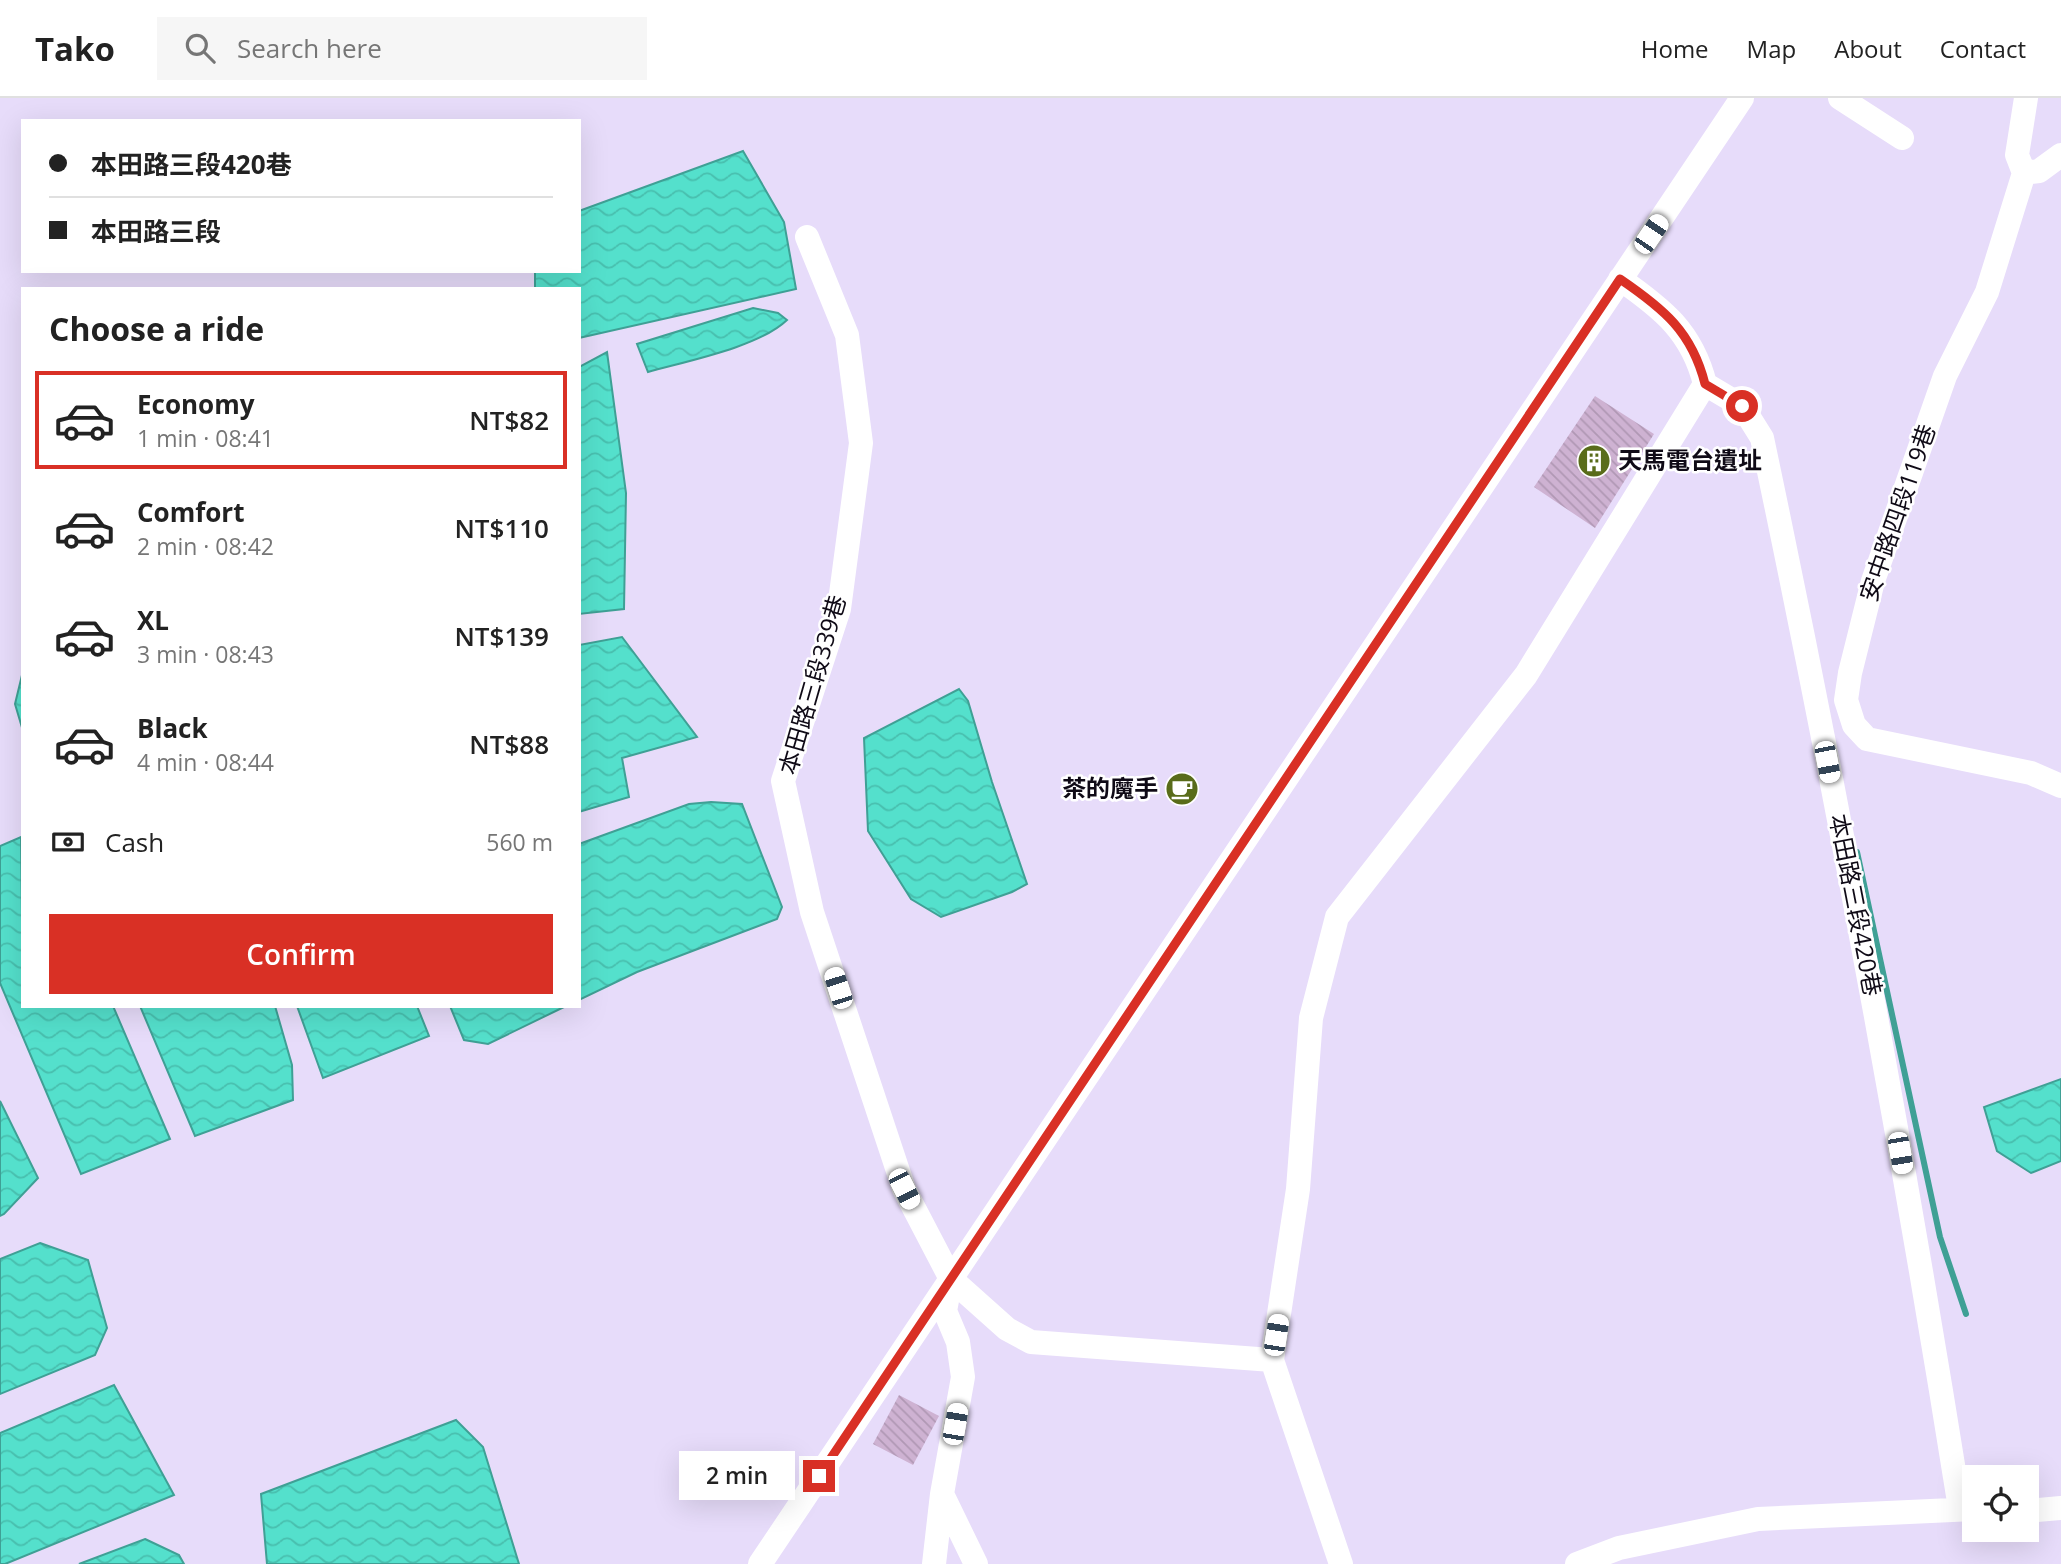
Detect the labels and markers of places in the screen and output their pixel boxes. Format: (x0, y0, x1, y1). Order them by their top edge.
building icon: 天馬電台遺址 (1575, 442, 1613, 480)
place label: 天馬電台遺址 (1618, 443, 1762, 476)
cafe icon: 茶的魔手 (1163, 770, 1201, 808)
place label: 茶的魔手 (1062, 771, 1158, 804)

